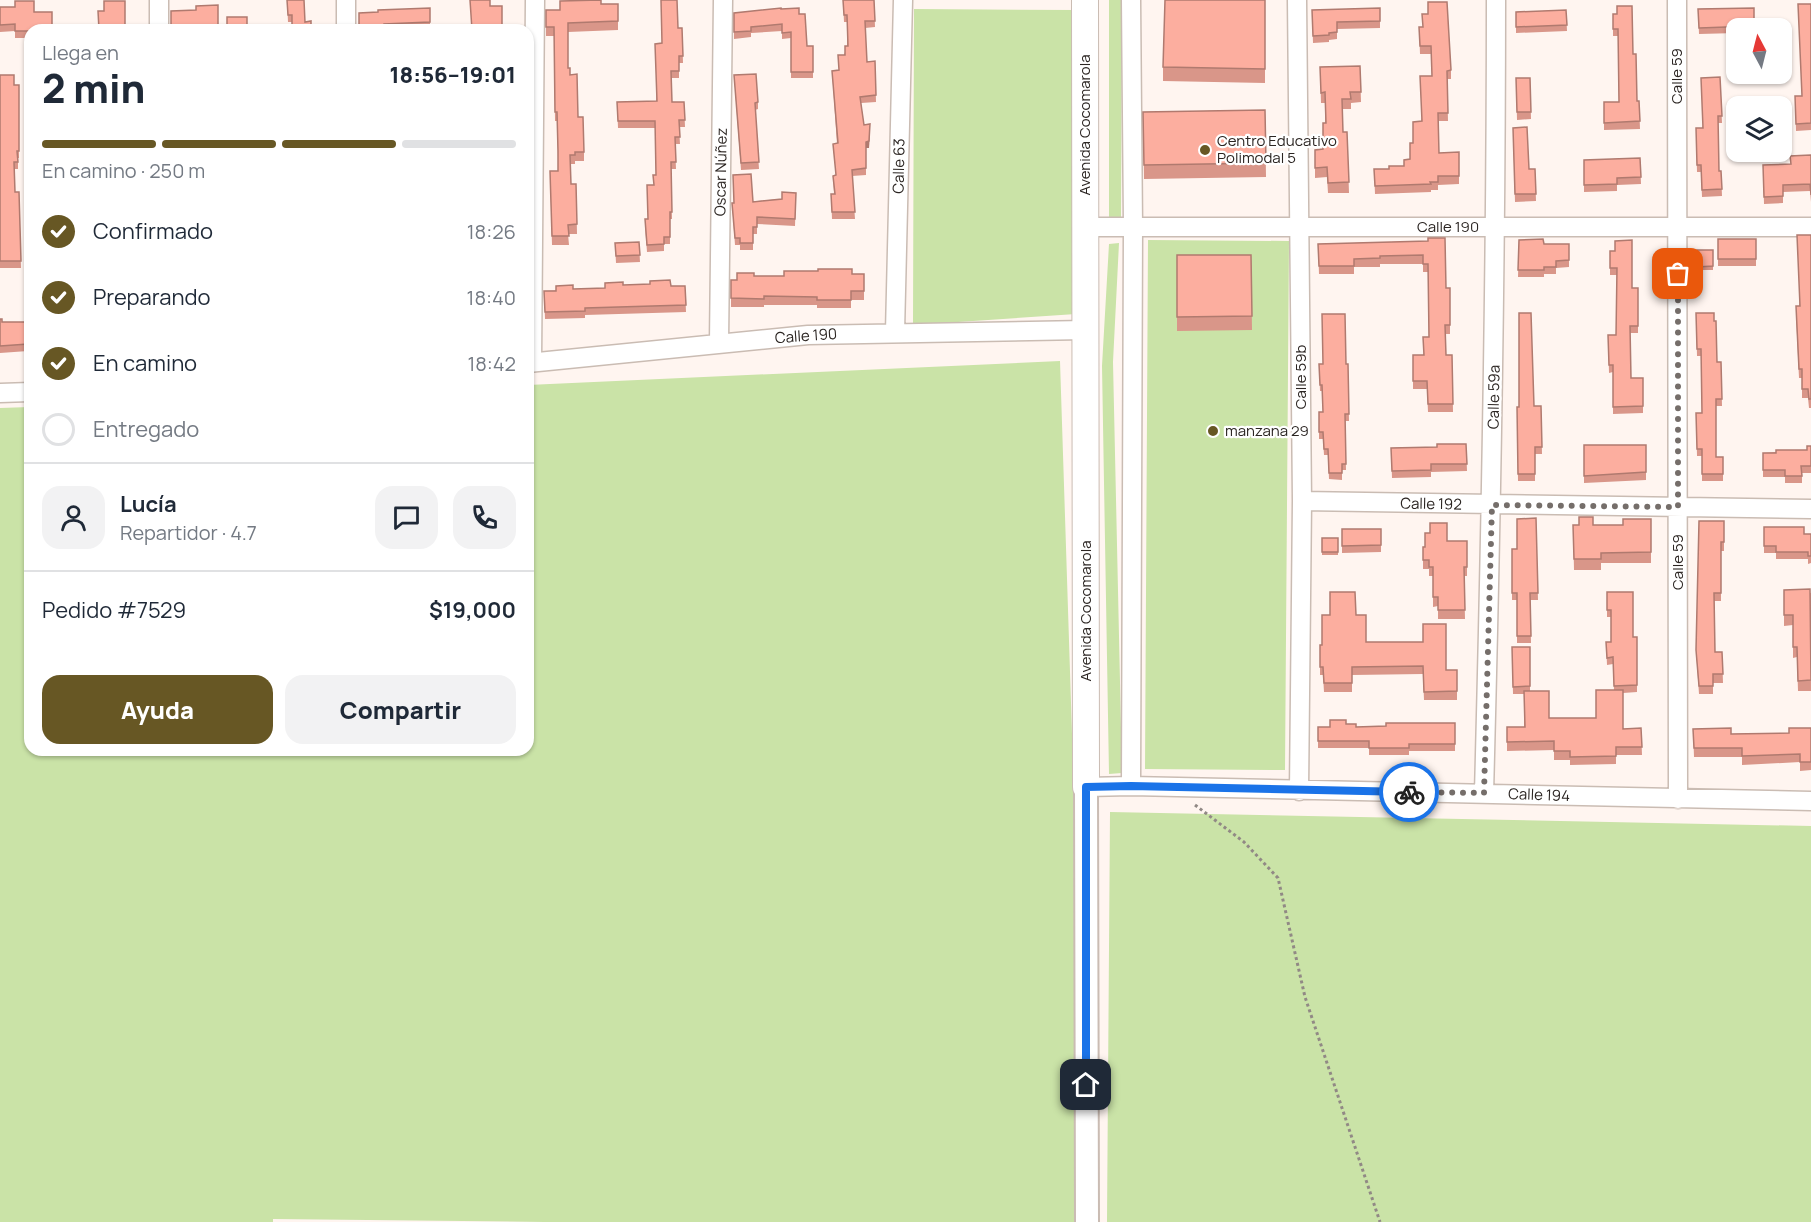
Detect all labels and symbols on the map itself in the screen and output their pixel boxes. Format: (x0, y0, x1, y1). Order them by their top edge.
north arrow (1726, 18, 1792, 84)
street label: Calle 59 (1666, 48, 1687, 104)
street label: Avenida Cocomarola (1074, 55, 1095, 195)
street label: Oscar Núñez (709, 128, 732, 216)
place label: Centro Educativo Polimodal 5 (1217, 130, 1337, 168)
street label: Calle 63 (888, 138, 909, 194)
marker: Centro Educativo Polimodal 5 (1198, 143, 1212, 157)
street label: Calle 190 (1417, 216, 1479, 237)
pin (1652, 248, 1703, 299)
street label: Calle 190 (774, 323, 838, 348)
street label: Calle 59b (1290, 345, 1311, 409)
street label: Calle 59a (1482, 365, 1505, 429)
place label: manzana 29 (1225, 420, 1309, 441)
marker: manzana 29 (1206, 424, 1220, 438)
street label: Calle 192 (1400, 492, 1462, 515)
street label: Calle 59 (1667, 534, 1688, 590)
street label: Avenida Cocomarola (1075, 541, 1096, 681)
courier (1379, 762, 1439, 822)
street label: Calle 194 (1508, 783, 1570, 806)
pin (1060, 1059, 1111, 1110)

